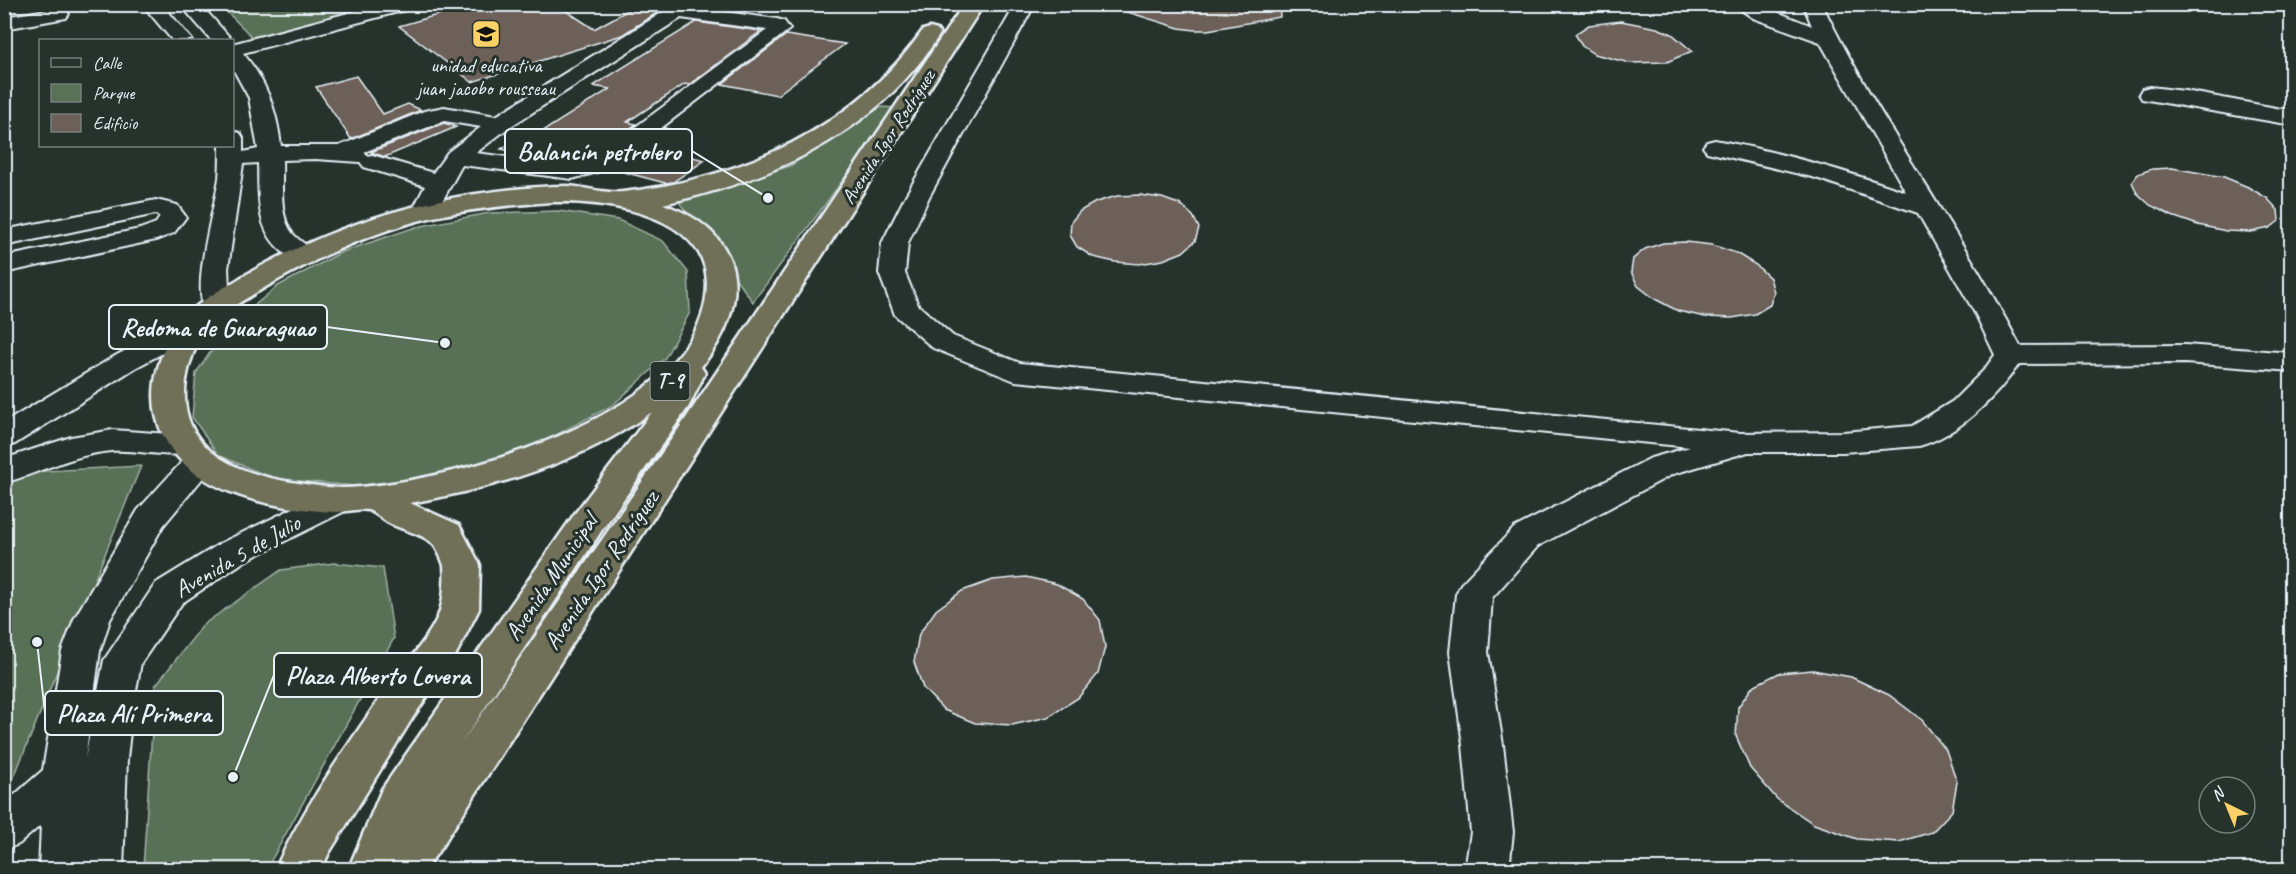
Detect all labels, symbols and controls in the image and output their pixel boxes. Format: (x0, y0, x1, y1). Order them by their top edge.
school or university icon: unidad educativa juan jacobo rousseau (470, 18, 502, 50)
legend (39, 39, 234, 147)
text: Calle (93, 52, 122, 74)
place label: unidad educativa juan jacobo rousseau (415, 53, 556, 101)
street label: Avenida Igor Rodríguez (835, 64, 941, 209)
text: Parque (93, 82, 135, 104)
text: Edificio (93, 112, 139, 134)
callout: Balancín petrolero (505, 129, 692, 173)
text: Balancín petrolero (517, 135, 682, 168)
callout: Redoma de Guaraguao (109, 305, 327, 349)
text: Redoma de Guaraguao (121, 311, 317, 344)
road number: T-9 (650, 362, 690, 400)
street label: Avenida Igor Rodríguez (537, 483, 667, 655)
street label: Avenida Municipal (498, 505, 606, 646)
street label: Avenida 5 de Julio (168, 507, 307, 604)
callout: Plaza Alberto Lovera (274, 653, 482, 697)
text: Plaza Alberto Lovera (286, 659, 473, 692)
callout: Plaza Alí Primera (45, 691, 223, 735)
text: Plaza Alí Primera (57, 697, 213, 730)
north arrow (2197, 775, 2257, 835)
text: N (2207, 782, 2230, 805)

